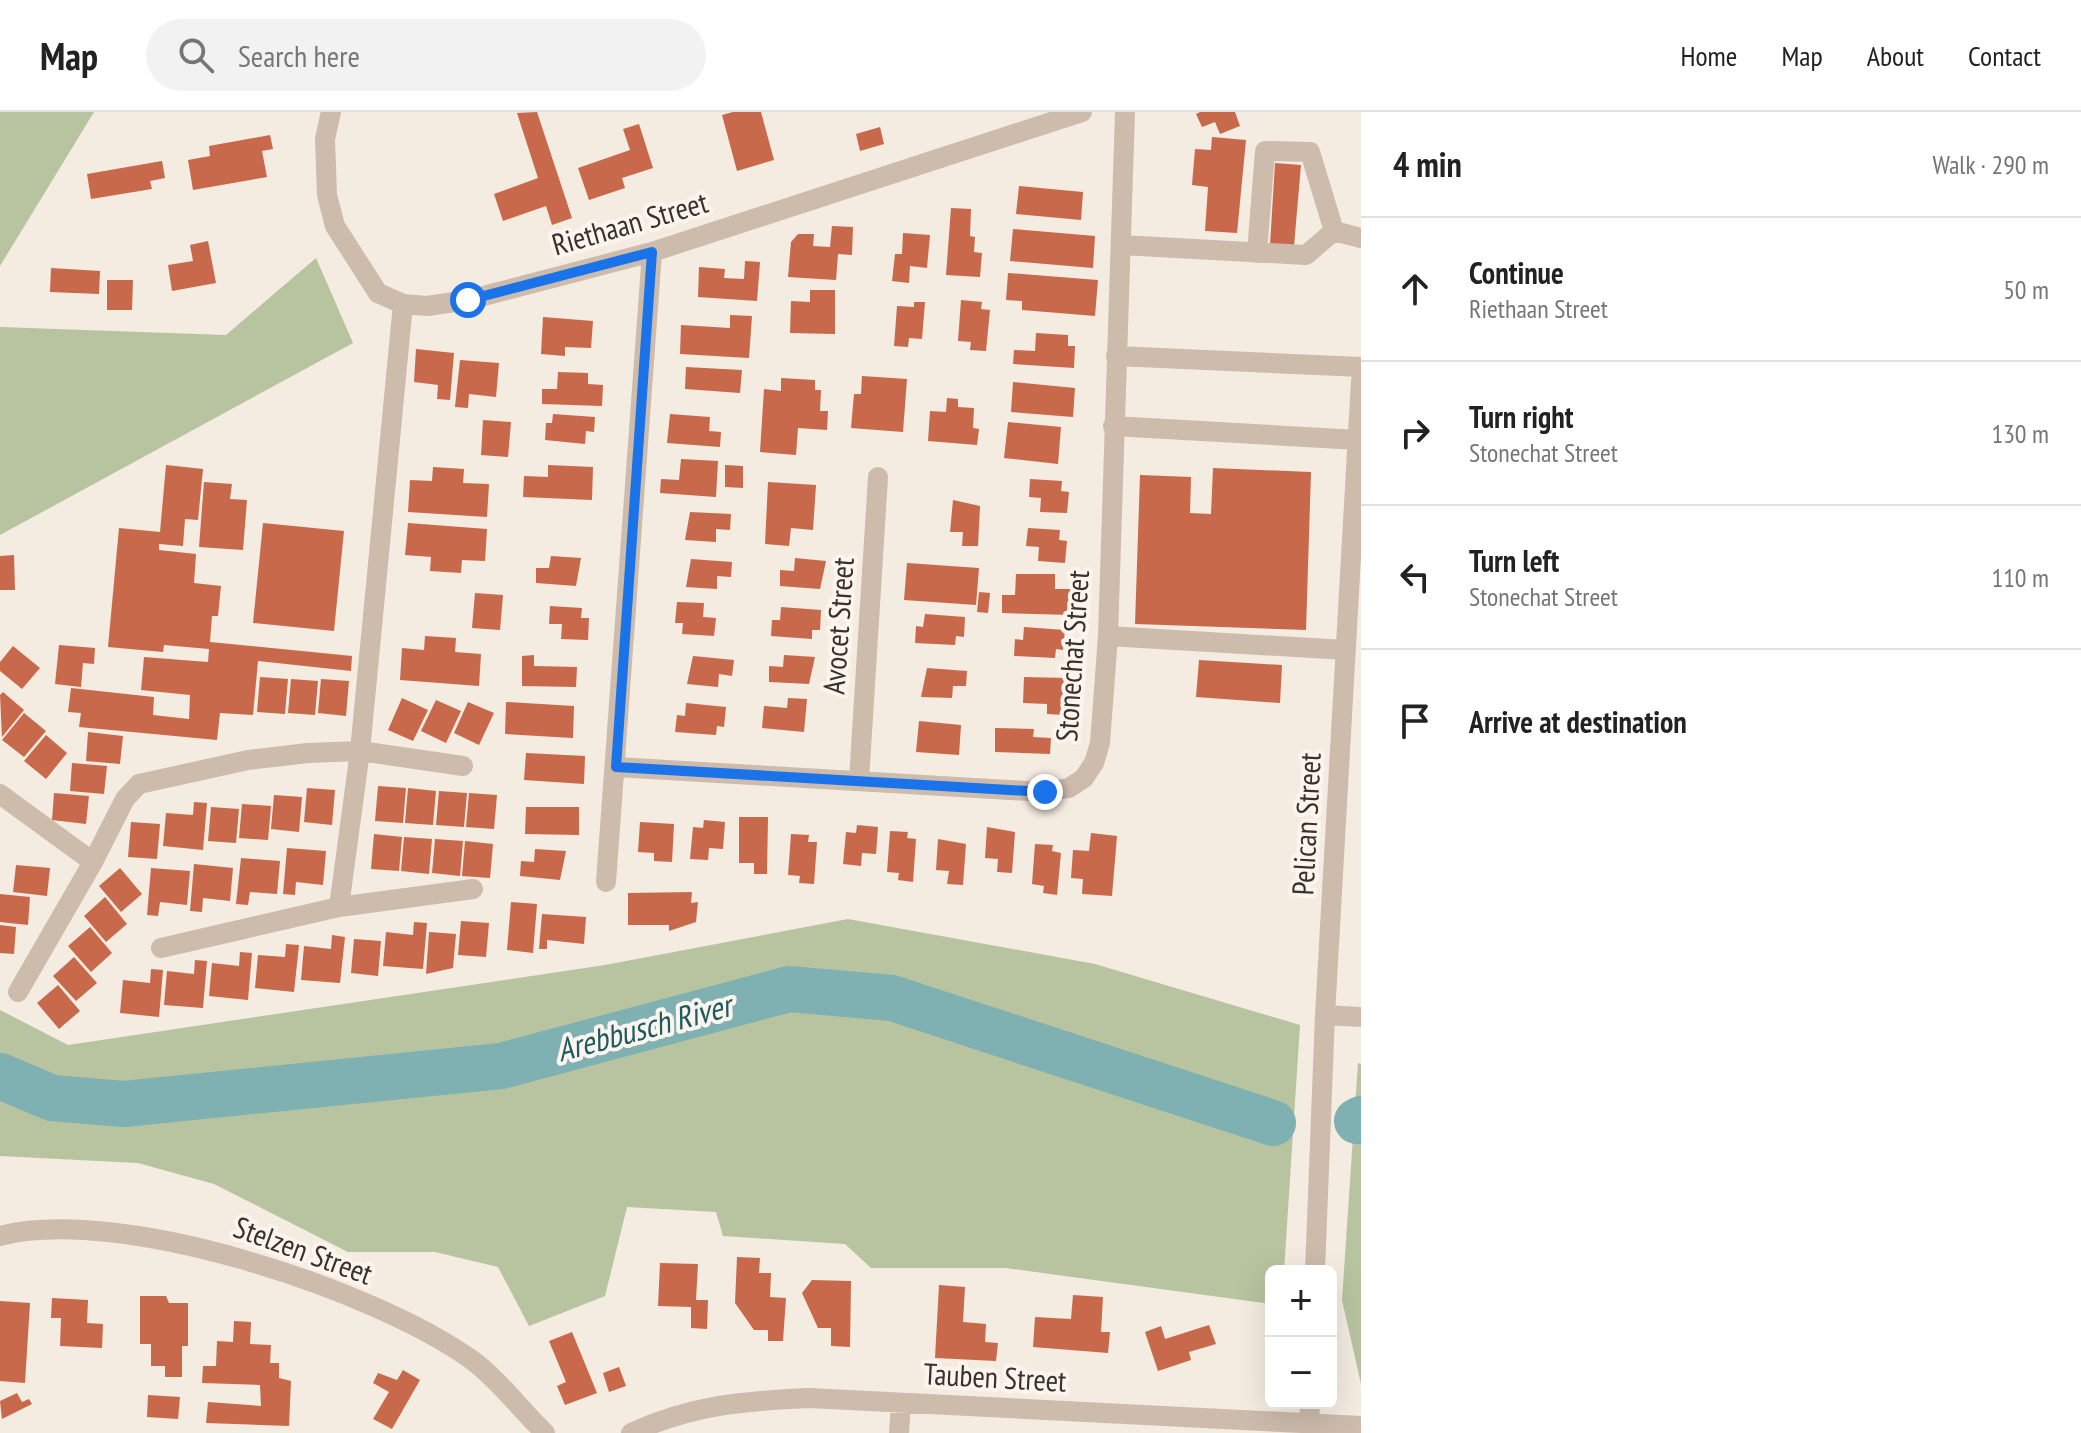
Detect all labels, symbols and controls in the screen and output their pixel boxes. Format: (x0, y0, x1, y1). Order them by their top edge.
search box (146, 19, 706, 91)
text: Map (40, 31, 98, 80)
icon: search (174, 33, 218, 77)
text: Search here (238, 36, 360, 75)
text: Home (1681, 37, 1737, 74)
text: Map (1781, 37, 1823, 74)
text: About (1867, 37, 1924, 74)
text: Contact (1968, 37, 2041, 74)
text: 4 min (1393, 142, 1462, 186)
text: Walk · 290 m (1932, 148, 2049, 181)
street label: Riethaan Street (547, 182, 713, 263)
text: Continue (1469, 253, 1564, 292)
icon: ahead (1393, 267, 1437, 311)
text: 50 m (2003, 273, 2049, 306)
route start (450, 282, 486, 318)
text: Riethaan Street (1469, 292, 1608, 325)
text: Turn right (1469, 397, 1573, 436)
icon: right (1393, 411, 1437, 455)
text: 130 m (1991, 417, 2049, 450)
text: Stonechat Street (1469, 436, 1618, 469)
text: Turn left (1469, 541, 1559, 580)
street label: Avocet Street (813, 555, 862, 696)
icon: left (1393, 555, 1437, 599)
text: 110 m (1991, 561, 2049, 594)
street label: Stonechat Street (1046, 568, 1097, 743)
text: Stonechat Street (1469, 580, 1618, 613)
icon: arrive (1393, 699, 1437, 743)
text: Arrive at destination (1469, 702, 1687, 741)
street label: Pelican Street (1282, 751, 1329, 896)
route end (1027, 774, 1063, 810)
water label: Arebbusch River (552, 983, 740, 1070)
street label: Stelzen Street (229, 1207, 379, 1293)
map controls (1265, 1265, 1337, 1409)
button: + (1265, 1265, 1337, 1337)
button: − (1265, 1337, 1337, 1409)
street label: Tauben Street (923, 1353, 1068, 1400)

